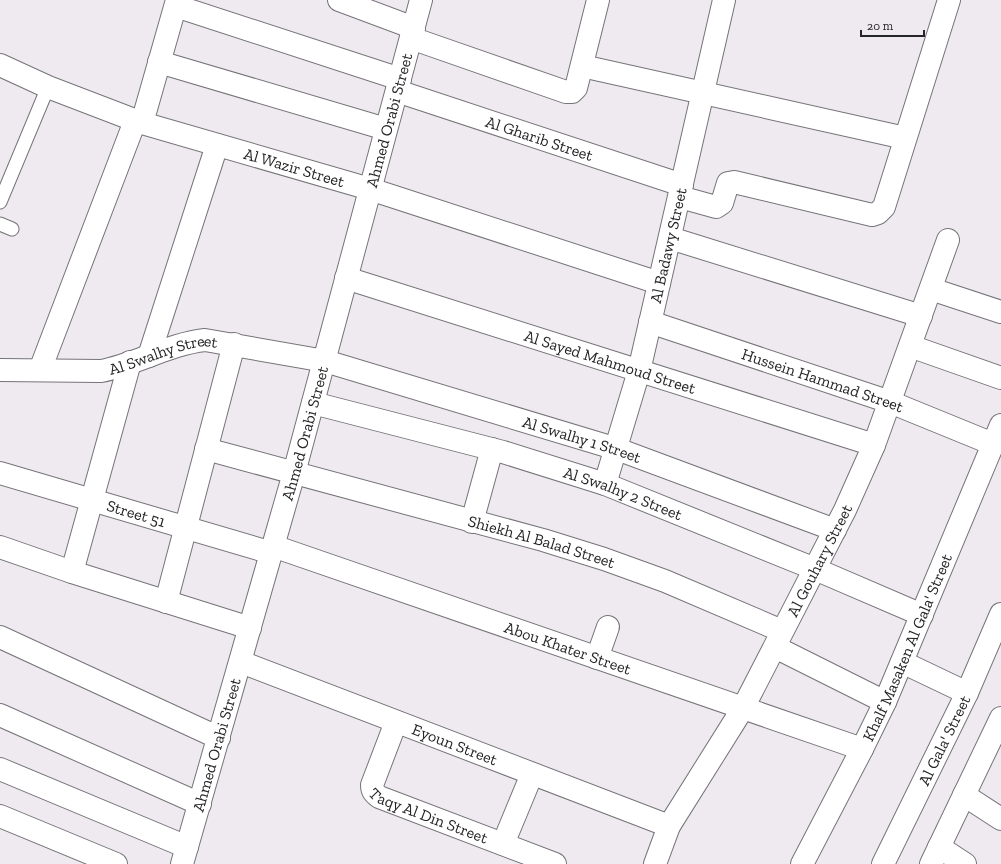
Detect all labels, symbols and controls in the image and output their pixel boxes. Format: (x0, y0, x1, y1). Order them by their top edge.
scale bar (861, 12, 924, 38)
text: 20 m (867, 19, 894, 33)
street label: Ahmed Orabi Street (362, 51, 416, 189)
street label: Al Gharib Street (483, 111, 596, 165)
street label: Al Wazir Street (242, 144, 347, 191)
street label: Al Badawy Street (645, 186, 690, 305)
street label: Al Sayed Mahmoud Street (522, 326, 698, 398)
street label: Al Swalhy Street (107, 331, 219, 378)
street label: Hussein Hammad Street (739, 344, 906, 416)
street label: Ahmed Orabi Street (277, 364, 332, 502)
street label: Al Swalhy 1 Street (520, 412, 644, 467)
street label: Al Swalhy 2 Street (561, 462, 685, 524)
street label: Street 51 (105, 495, 168, 531)
street label: Al Gouhary Street (782, 501, 856, 620)
street label: Shiekh Al Balad Street (466, 511, 618, 572)
street label: Khalf Masaken Al Gala' Street (859, 550, 955, 744)
street label: Abou Khater Street (502, 617, 634, 678)
street label: Ahmed Orabi Street (188, 676, 244, 814)
street label: Al Gala' Street (914, 692, 974, 788)
street label: Eyoun Street (410, 719, 500, 769)
street label: Taqy Al Din Street (365, 784, 491, 847)

